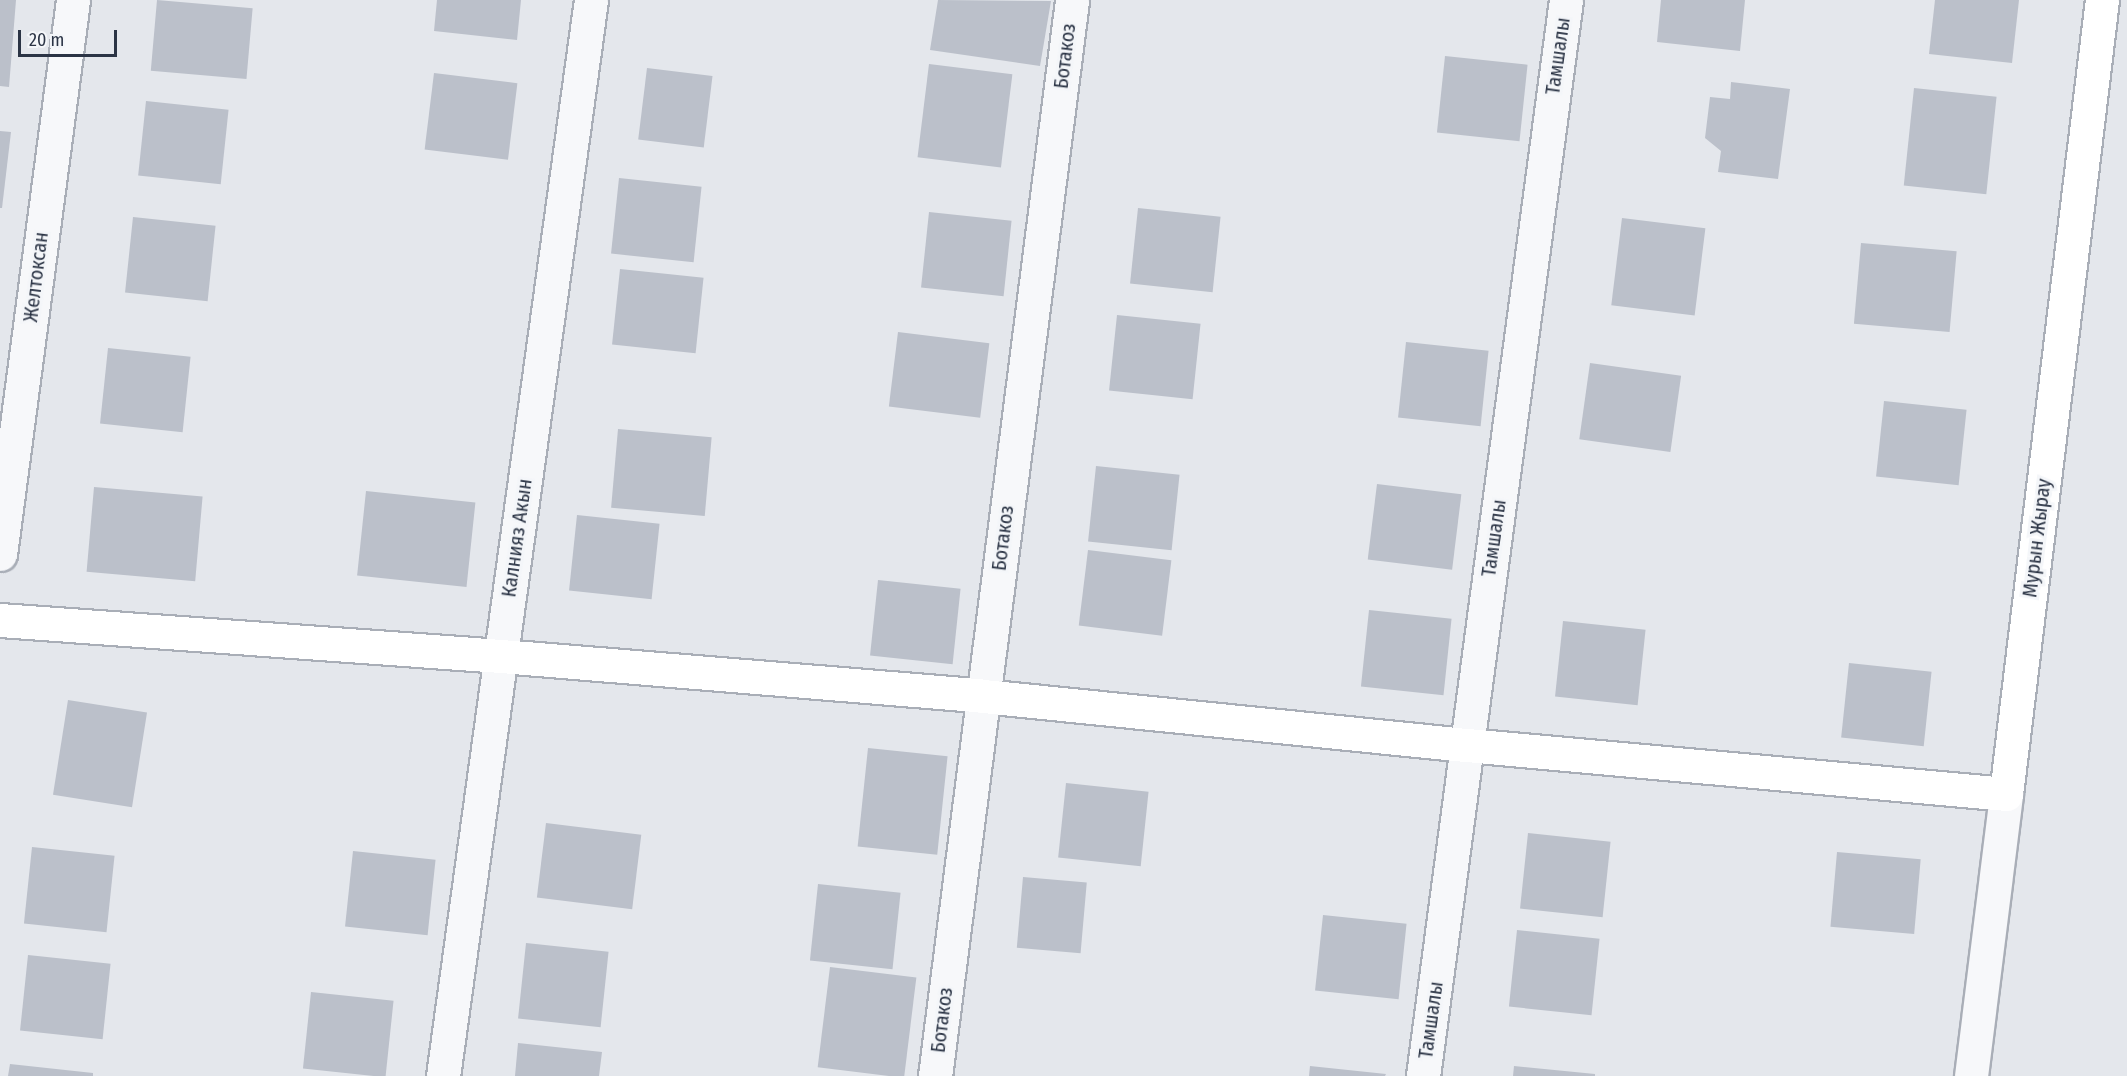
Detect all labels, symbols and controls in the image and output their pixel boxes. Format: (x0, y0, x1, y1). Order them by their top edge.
street label: Тамшалы (1541, 16, 1575, 96)
scale bar (21, 18, 120, 56)
street label: Ботакоз (1049, 22, 1081, 90)
text: 20 m (29, 29, 64, 51)
street label: Желтоксан (19, 231, 53, 323)
street label: Калнияз Акын (497, 477, 537, 599)
street label: Мурын Жырау (2018, 477, 2056, 599)
street label: Тамшалы (1477, 498, 1511, 578)
street label: Ботакоз (987, 504, 1019, 572)
street label: Тамшалы (1414, 980, 1448, 1060)
street label: Ботакоз (926, 986, 958, 1054)

